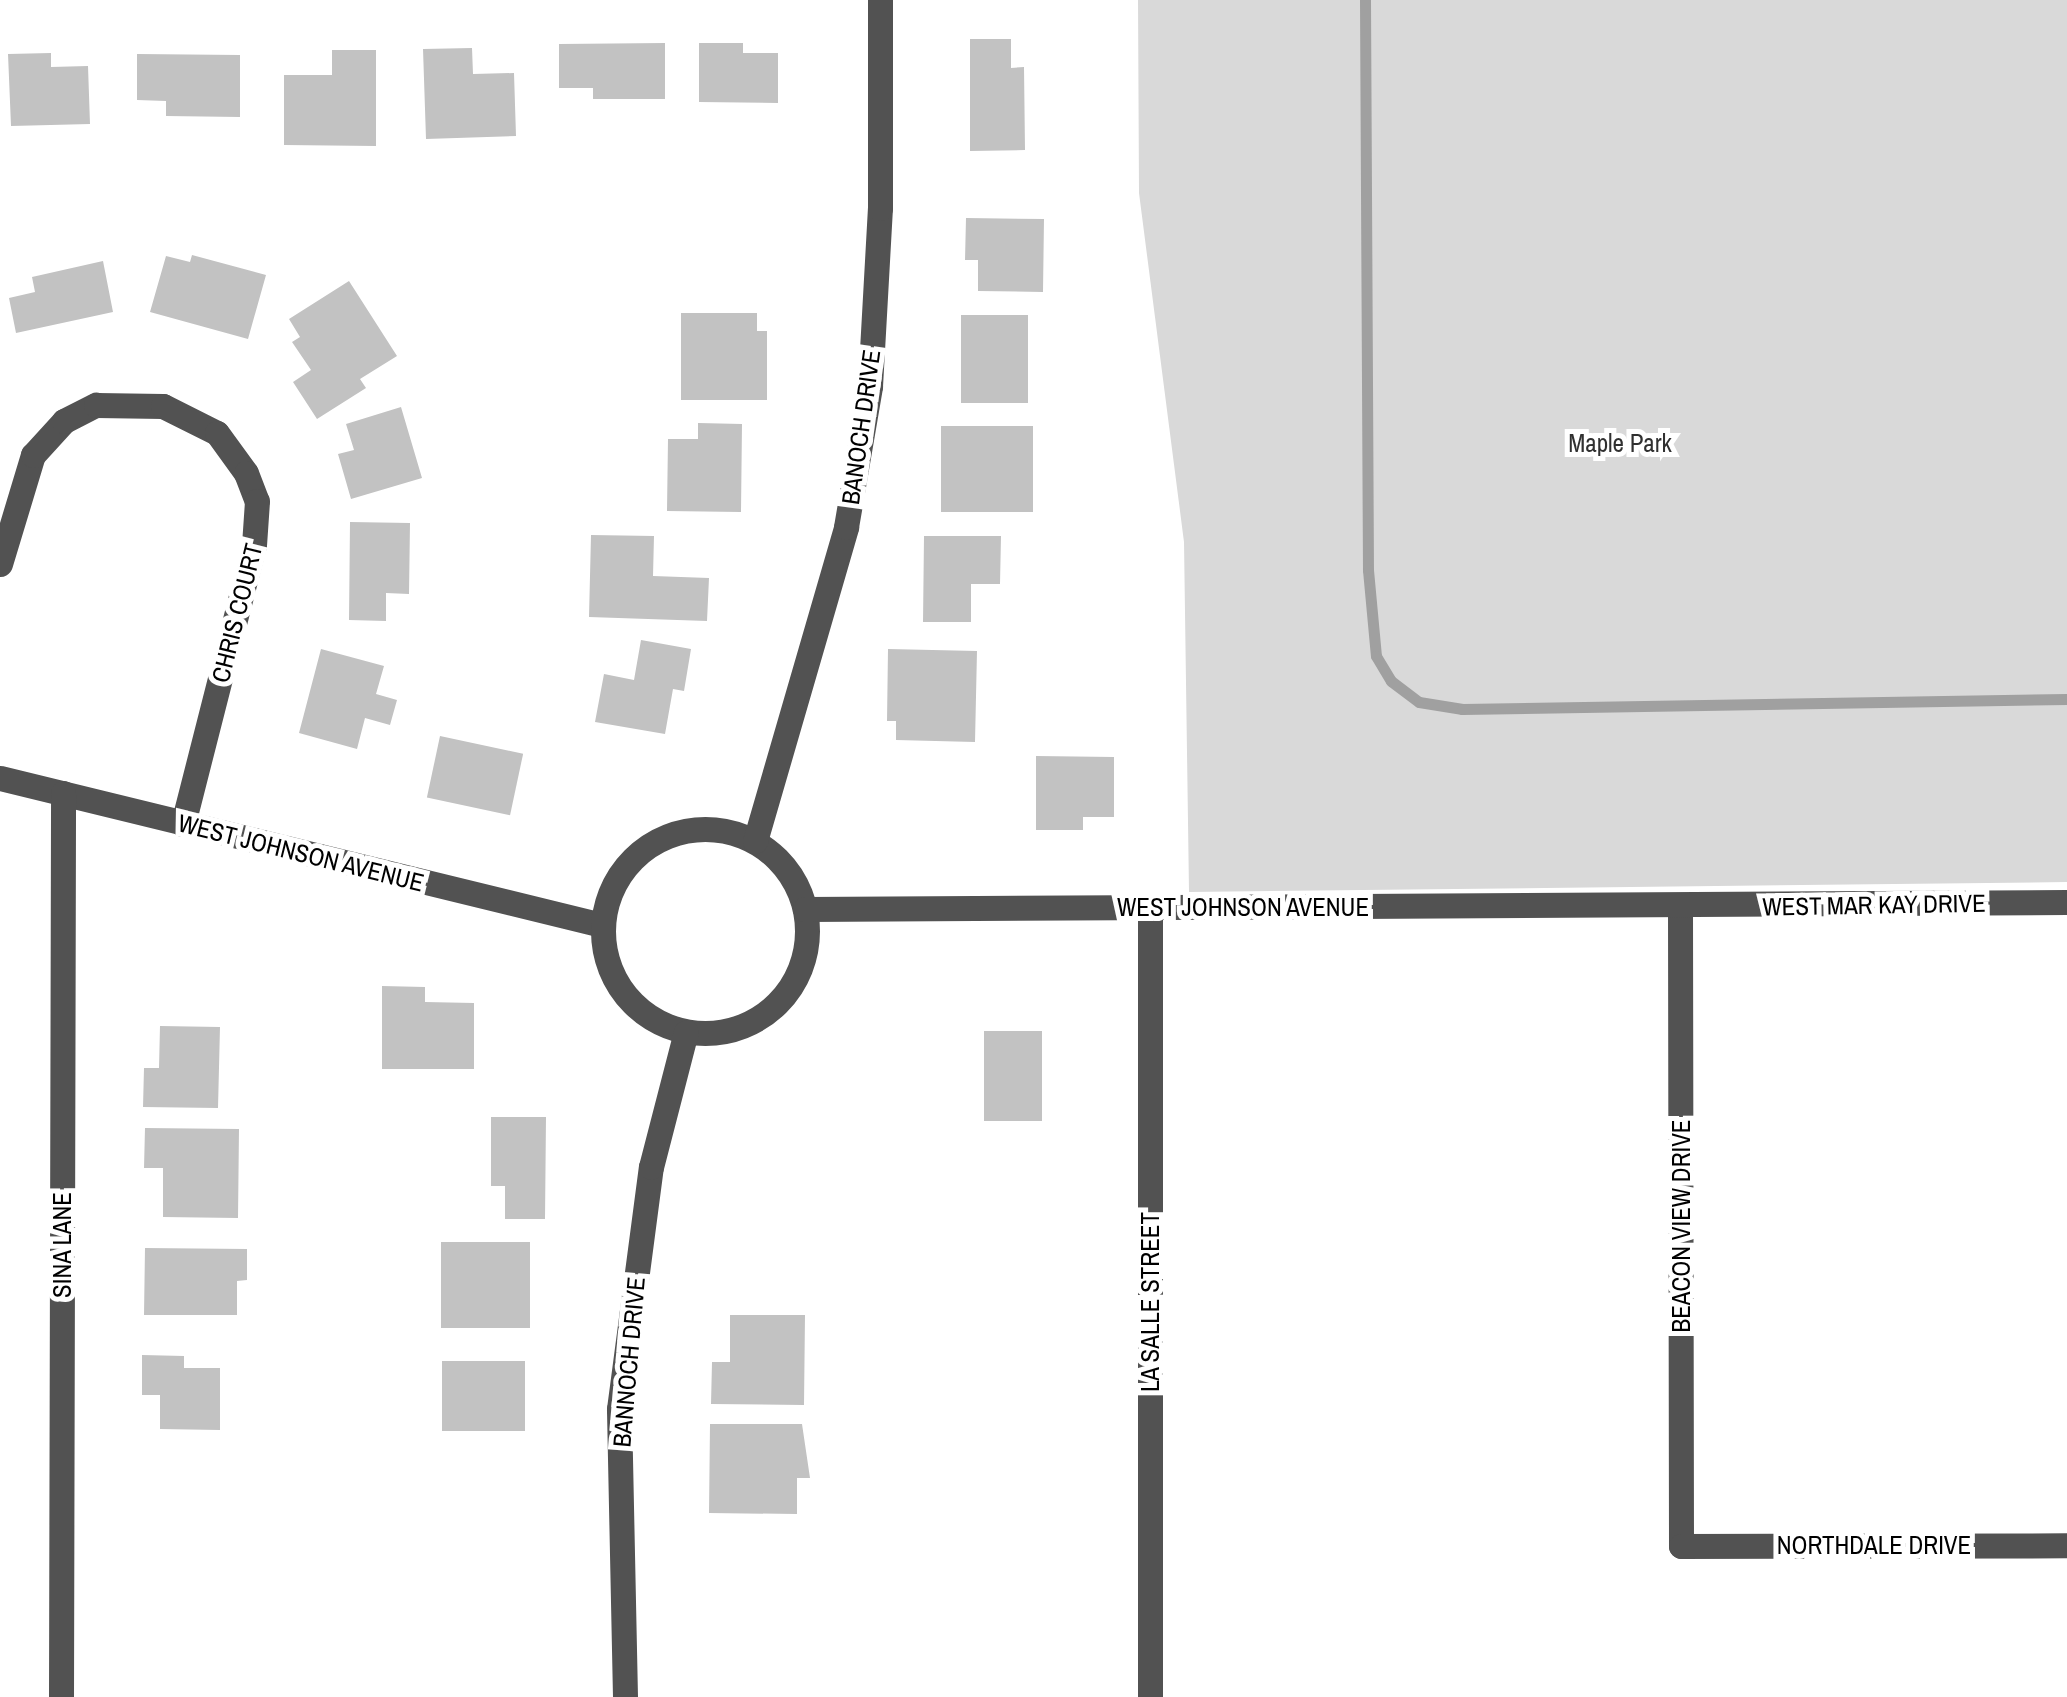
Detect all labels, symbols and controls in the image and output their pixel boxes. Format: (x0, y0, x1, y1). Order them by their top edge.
street label: BANOCH DRIVE (835, 348, 887, 506)
park label: Maple Park (1568, 428, 1672, 458)
street label: CHRIS COURT (205, 540, 269, 686)
street label: WEST JOHNSON AVENUE (174, 808, 428, 898)
street label: WEST MAR KAY DRIVE (1762, 888, 1986, 922)
street label: WEST JOHNSON AVENUE (1116, 892, 1370, 922)
street label: BEACON VIEW DRIVE (1666, 1119, 1696, 1333)
street label: SINA LANE (47, 1191, 77, 1299)
street label: LA SALLE STREET (1135, 1211, 1165, 1393)
street label: BANNOCH DRIVE (607, 1276, 651, 1448)
street label: NORTHDALE DRIVE (1777, 1530, 1971, 1560)

